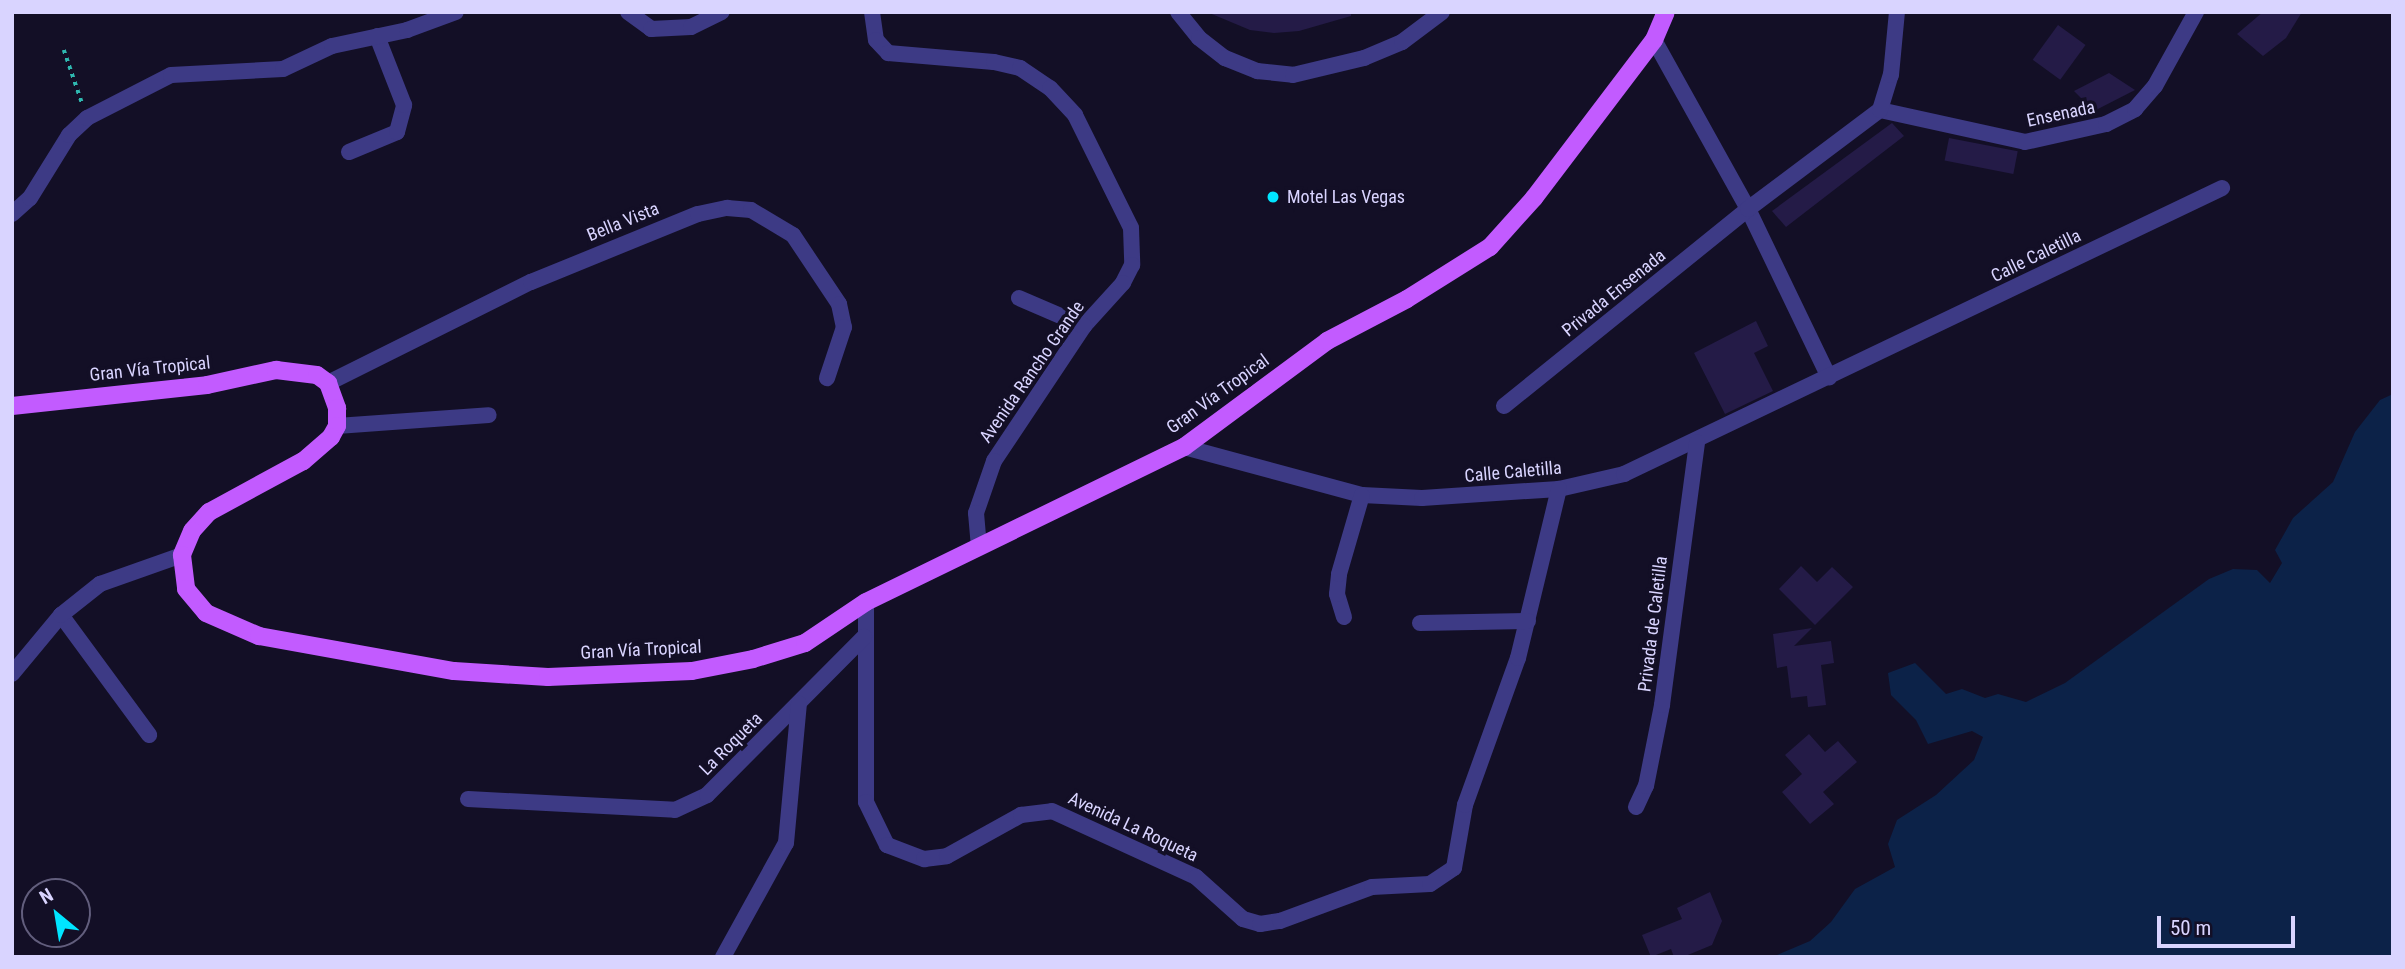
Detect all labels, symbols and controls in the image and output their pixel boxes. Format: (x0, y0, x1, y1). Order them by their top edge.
street label: Ensenada (2025, 96, 2097, 132)
place label: Motel Las Vegas (1287, 186, 1405, 208)
marker: Motel Las Vegas (1265, 189, 1281, 205)
street label: Bella Vista (584, 198, 662, 246)
street label: Calle Caletilla (1987, 225, 2085, 287)
street label: Privada Ensenada (1558, 245, 1670, 341)
street label: Avenida Rancho Grande (975, 297, 1089, 447)
street label: Gran Vía Tropical (1163, 350, 1273, 438)
street label: Gran Vía Tropical (88, 352, 212, 386)
street label: Calle Caletilla (1464, 457, 1562, 487)
street label: Privada de Caletilla (1634, 555, 1672, 693)
street label: Gran Vía Tropical (580, 636, 702, 664)
street label: La Roqueta (695, 708, 767, 780)
street label: Avenida La Roqueta (1065, 788, 1201, 866)
north arrow (21, 878, 91, 948)
text: N (35, 883, 57, 909)
scale bar (2160, 902, 2298, 946)
text: 50 m (2170, 916, 2211, 940)

